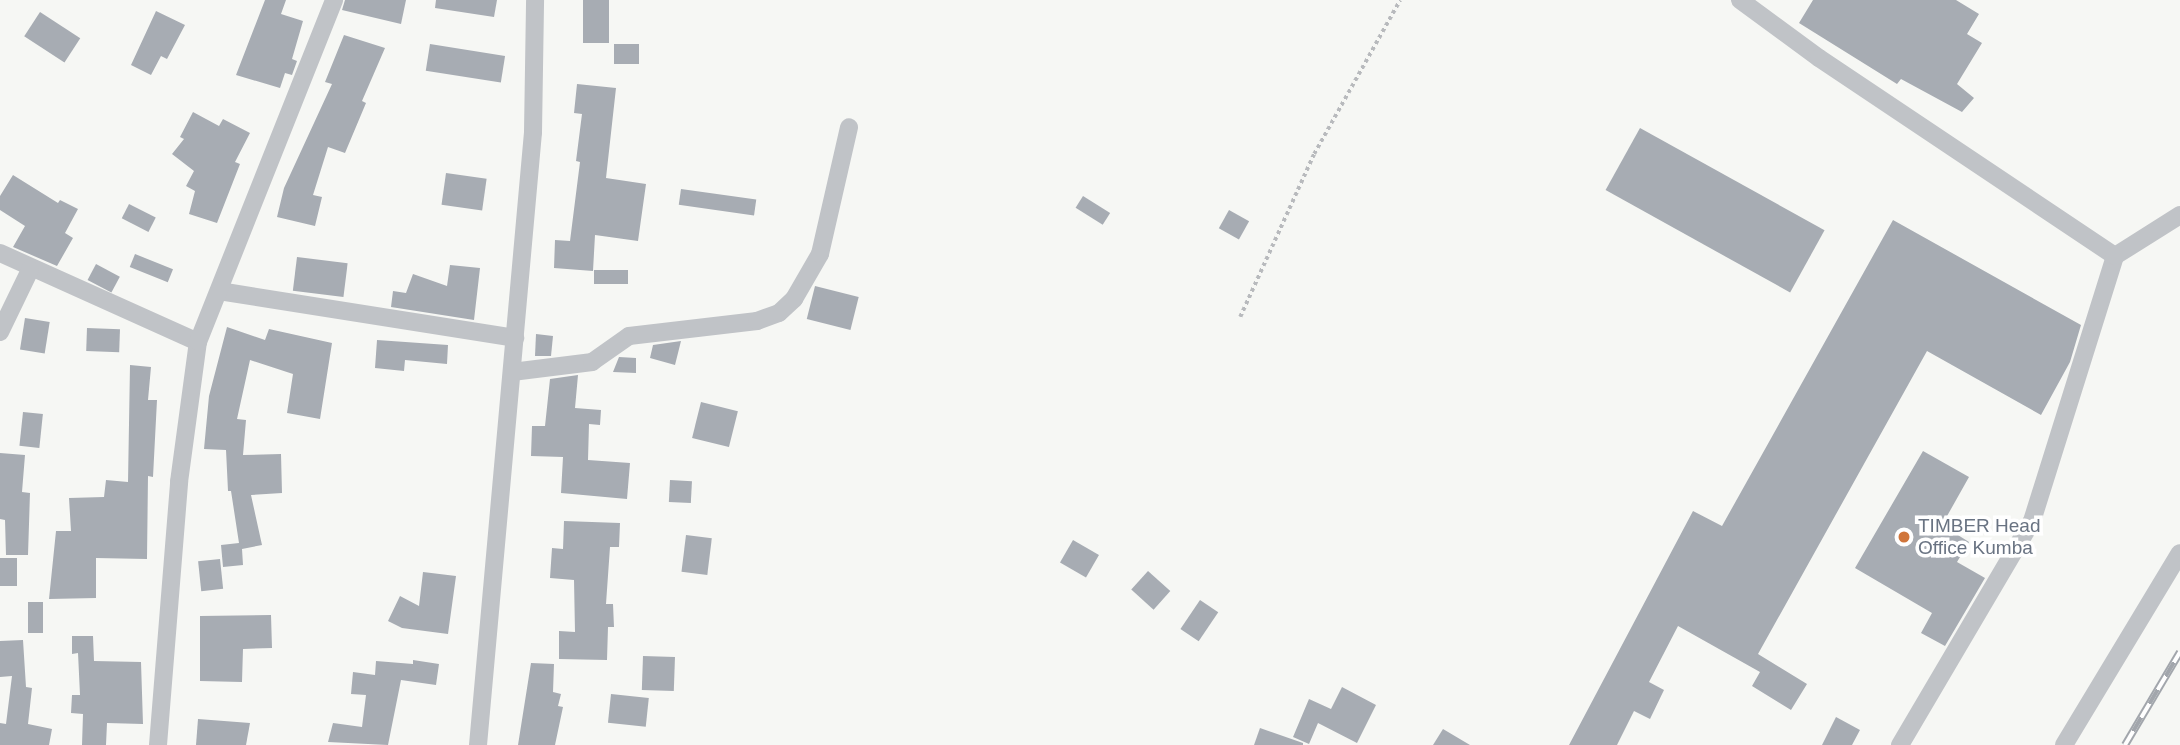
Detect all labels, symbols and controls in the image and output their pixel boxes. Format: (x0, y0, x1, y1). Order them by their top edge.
place label: TIMBER Head Office Kumba (1918, 515, 2040, 559)
marker: TIMBER Head Office Kumba (1896, 529, 1912, 545)

